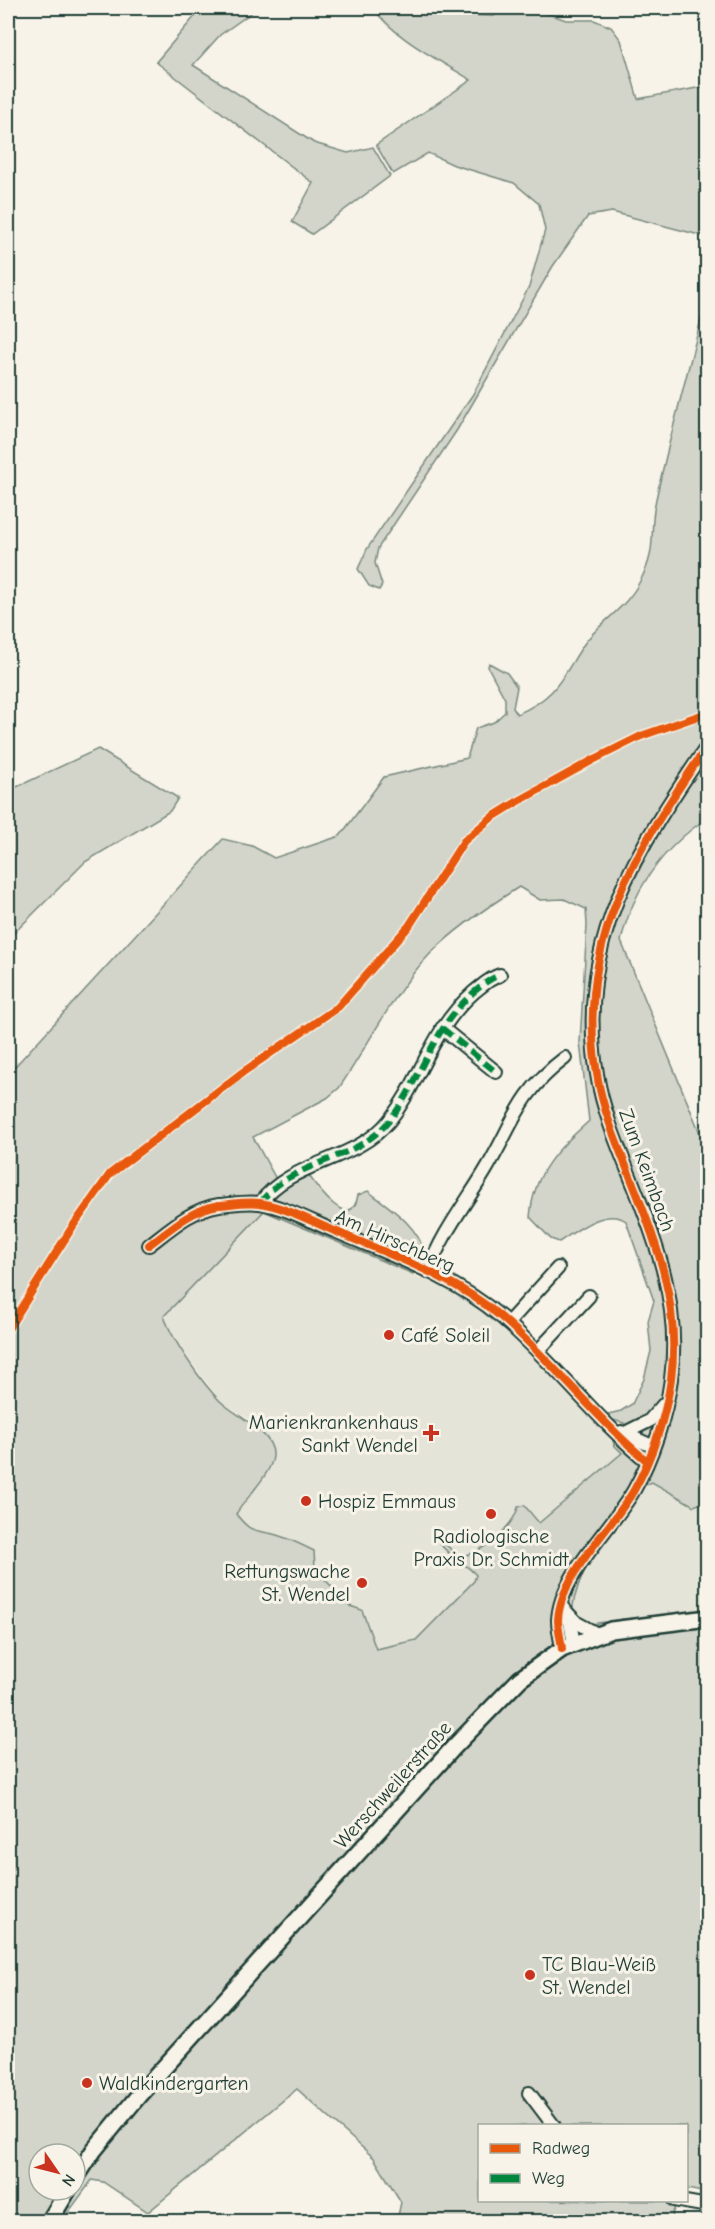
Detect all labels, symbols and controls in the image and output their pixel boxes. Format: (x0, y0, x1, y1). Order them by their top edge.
street label: Zum Keimbach (614, 1106, 680, 1234)
street label: Am Hirschberg (331, 1204, 459, 1278)
place label: Café Soleil (401, 1324, 490, 1347)
marker: Café Soleil (382, 1328, 396, 1342)
place label: Marienkrankenhaus Sankt Wendel (249, 1411, 418, 1457)
marker: Marienkrankenhaus Sankt Wendel (422, 1424, 440, 1442)
place label: Hospiz Emmaus (318, 1490, 456, 1513)
marker: Hospiz Emmaus (299, 1494, 313, 1508)
marker: Radiologische Praxis Dr. Schmidt (484, 1507, 498, 1521)
place label: Radiologische Praxis Dr. Schmidt (413, 1525, 570, 1571)
place label: Rettungswache St. Wendel (224, 1560, 350, 1606)
marker: Rettungswache St. Wendel (355, 1576, 369, 1590)
street label: Werschweilerstraße (330, 1717, 456, 1853)
place label: TC Blau-Weiß St. Wendel (542, 1953, 656, 1999)
marker: TC Blau-Weiß St. Wendel (523, 1968, 537, 1982)
place label: Waldkindergarten (99, 2072, 249, 2095)
marker: Waldkindergarten (80, 2076, 94, 2090)
legend (478, 2124, 688, 2202)
text: Radweg (532, 2138, 590, 2159)
north arrow (27, 2142, 87, 2202)
text: Weg (532, 2168, 565, 2189)
text: N (58, 2171, 79, 2189)

